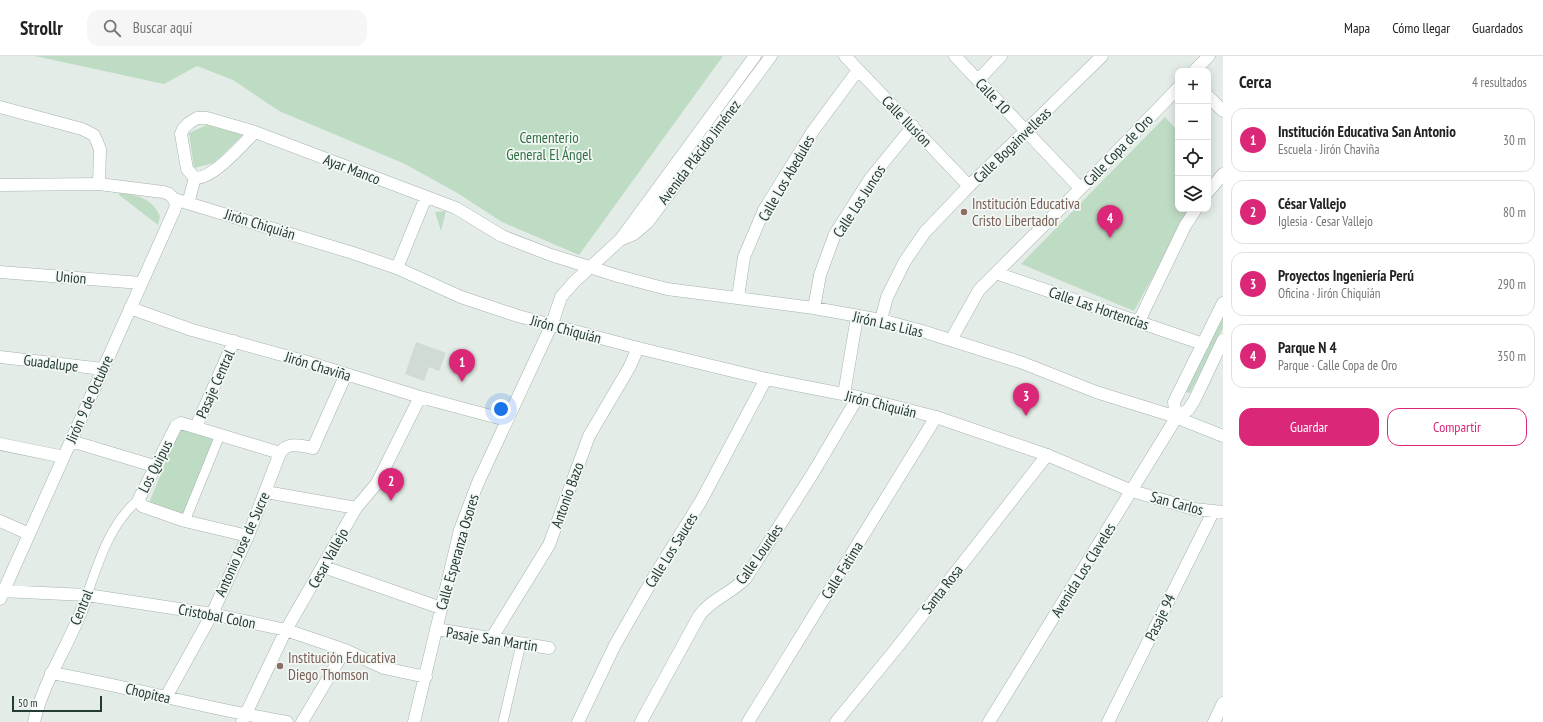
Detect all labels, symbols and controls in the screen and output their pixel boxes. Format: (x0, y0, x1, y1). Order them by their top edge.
search box (87, 10, 367, 46)
text: Strollr (20, 16, 63, 40)
icon: search (101, 17, 123, 39)
text: Buscar aquí (133, 18, 192, 37)
text: Mapa (1344, 19, 1370, 37)
text: Cómo llegar (1392, 19, 1450, 37)
text: Guardados (1472, 19, 1523, 37)
map controls (1175, 68, 1211, 212)
button: + (1175, 68, 1211, 104)
text: Cerca (1239, 71, 1272, 93)
street label: Calle 10 (972, 74, 1015, 118)
text: 4 resultados (1472, 74, 1527, 91)
street label: Calle Ilusion (878, 91, 936, 151)
street label: Avenida Plácido Jiménez (653, 96, 745, 208)
street label: Calle Bogainvelleas (969, 103, 1055, 187)
button: − (1175, 104, 1211, 140)
street label: Calle Copa de Oro (1079, 110, 1157, 190)
text: Institución Educativa San Antonio (1278, 122, 1456, 141)
park label: Cementerio General El Ángel (506, 128, 592, 164)
street label: Calle Los Abedules (754, 131, 818, 225)
text: 1 (1250, 132, 1256, 149)
text: 30 m (1503, 132, 1526, 149)
button: locate (1175, 140, 1211, 176)
text: Escuela · Jirón Chaviña (1278, 141, 1379, 158)
street label: Ayar Manco (321, 150, 383, 188)
street label: Calle Los Juncos (829, 161, 889, 241)
button: layers (1175, 176, 1211, 212)
place label: Institución Educativa Cristo Libertador (972, 194, 1080, 230)
text: César Vallejo (1278, 194, 1346, 213)
street label: Jirón Chiquián (221, 204, 298, 244)
text: 2 (1250, 204, 1256, 221)
text: 80 m (1503, 204, 1526, 221)
pin: 4 (1097, 205, 1123, 238)
marker: Institución Educativa Cristo Libertador (959, 207, 969, 217)
text: Iglesia · Cesar Vallejo (1278, 213, 1373, 230)
street label: Union (55, 266, 87, 288)
text: Proyectos Ingeniería Perú (1278, 266, 1414, 285)
text: 3 (1250, 276, 1256, 293)
text: 290 m (1497, 276, 1526, 293)
street label: Calle Las Hortencias (1046, 282, 1152, 334)
text: Oficina · Jirón Chiquián (1278, 285, 1381, 302)
street label: Jirón Las Lilas (850, 306, 925, 341)
street label: Jirón Chiquián (527, 310, 604, 348)
text: Parque N 4 (1278, 338, 1337, 357)
street label: Pasaje Central (191, 346, 239, 421)
street label: Jirón Chaviña (282, 347, 353, 385)
text: 4 (1250, 348, 1256, 365)
text: 350 m (1497, 348, 1526, 365)
pin: 1 (449, 349, 475, 382)
street label: Guadalupe (22, 350, 80, 376)
street label: Jirón 9 de Octubre (61, 352, 117, 447)
text: Parque · Calle Copa de Oro (1278, 357, 1397, 374)
pin: 3 (1013, 383, 1039, 416)
street label: Jirón Chiquián (842, 386, 919, 422)
your location (491, 399, 511, 419)
button: Guardar (1239, 408, 1379, 446)
button: Compartir (1387, 408, 1527, 446)
street label: Los Quipus (134, 437, 176, 495)
street label: Antonio Bazo (546, 460, 588, 530)
pin: 2 (378, 468, 404, 501)
street label: San Carlos (1148, 487, 1206, 519)
street label: Antonio Jose de Sucre (210, 489, 274, 599)
street label: Calle Esperanza Osores (431, 492, 483, 612)
street label: Calle Los Sauces (641, 509, 701, 591)
street label: Avenida Los Claveles (1046, 519, 1120, 621)
street label: Calle Lourdes (731, 520, 787, 588)
street label: Cesar Vallejo (304, 525, 352, 591)
street label: Calle Fatima (817, 538, 867, 602)
street label: Santa Rosa (917, 561, 967, 617)
street label: Central (65, 586, 97, 628)
street label: Pasaje 94 (1141, 590, 1180, 643)
street label: Cristobal Colon (177, 599, 257, 633)
street label: Pasaje San Martin (445, 622, 539, 656)
place label: Institución Educativa Diego Thomson (288, 648, 396, 684)
marker: Institución Educativa Diego Thomson (275, 661, 285, 671)
street label: Chopitea (123, 679, 173, 707)
scale bar (12, 694, 102, 713)
text: 50 m (18, 696, 37, 710)

